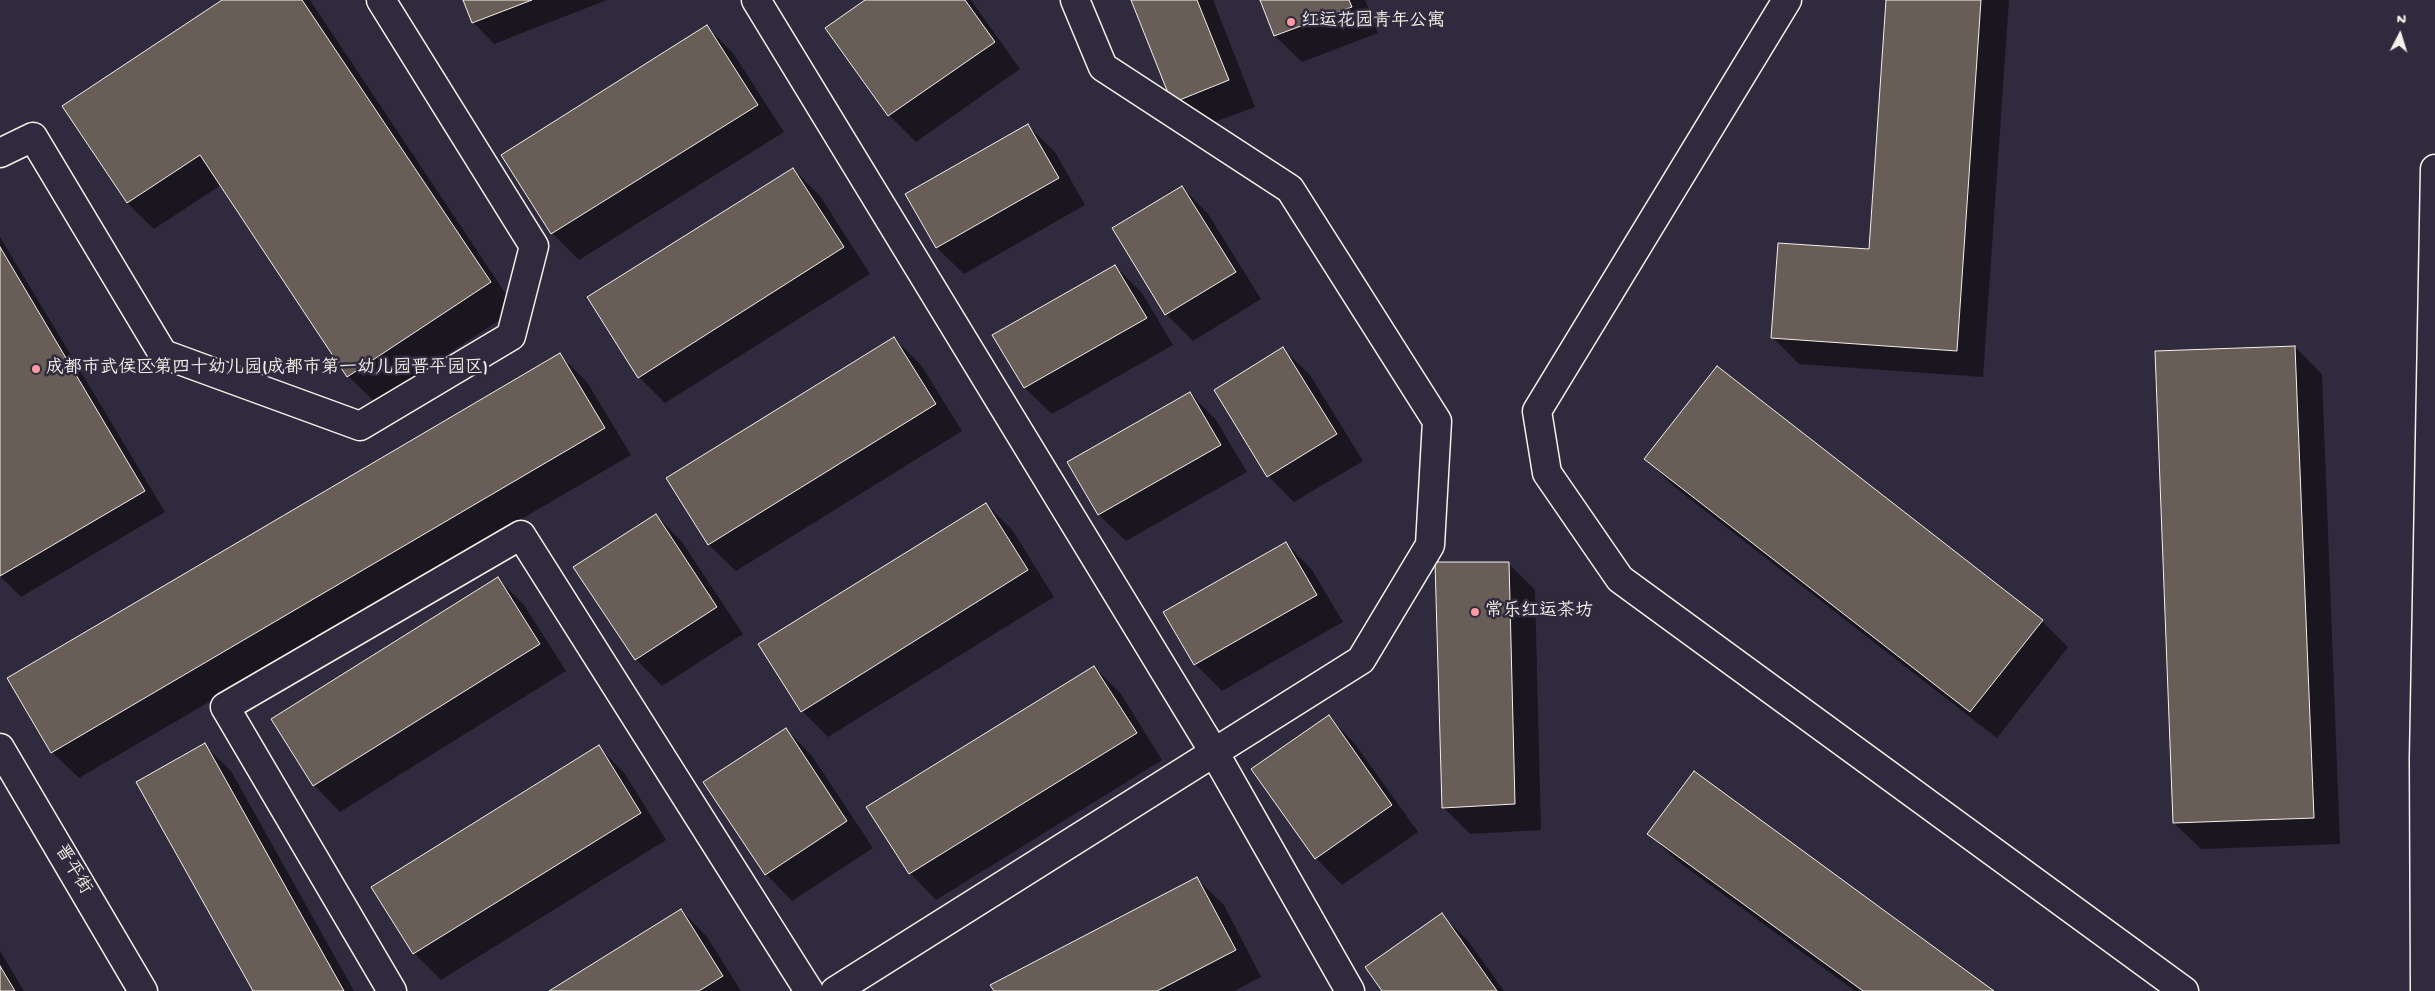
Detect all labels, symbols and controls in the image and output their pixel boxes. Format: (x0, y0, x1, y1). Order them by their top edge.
north arrow (2375, 10, 2425, 60)
place label: 红运花园青年公寓 (1301, 11, 1445, 33)
text: N (2396, 11, 2407, 28)
marker: 红运花园青年公寓 (1285, 16, 1297, 28)
place label: 成都市武侯区第四十幼儿园(成都市第一幼儿园晋平园区) (46, 358, 488, 380)
marker: 成都市武侯区第四十幼儿园(成都市第一幼儿园晋平园区) (30, 363, 42, 375)
place label: 常乐红运茶坊 (1485, 601, 1593, 623)
marker: 常乐红运茶坊 (1469, 606, 1481, 618)
street label: 晋平街 (49, 841, 95, 899)

